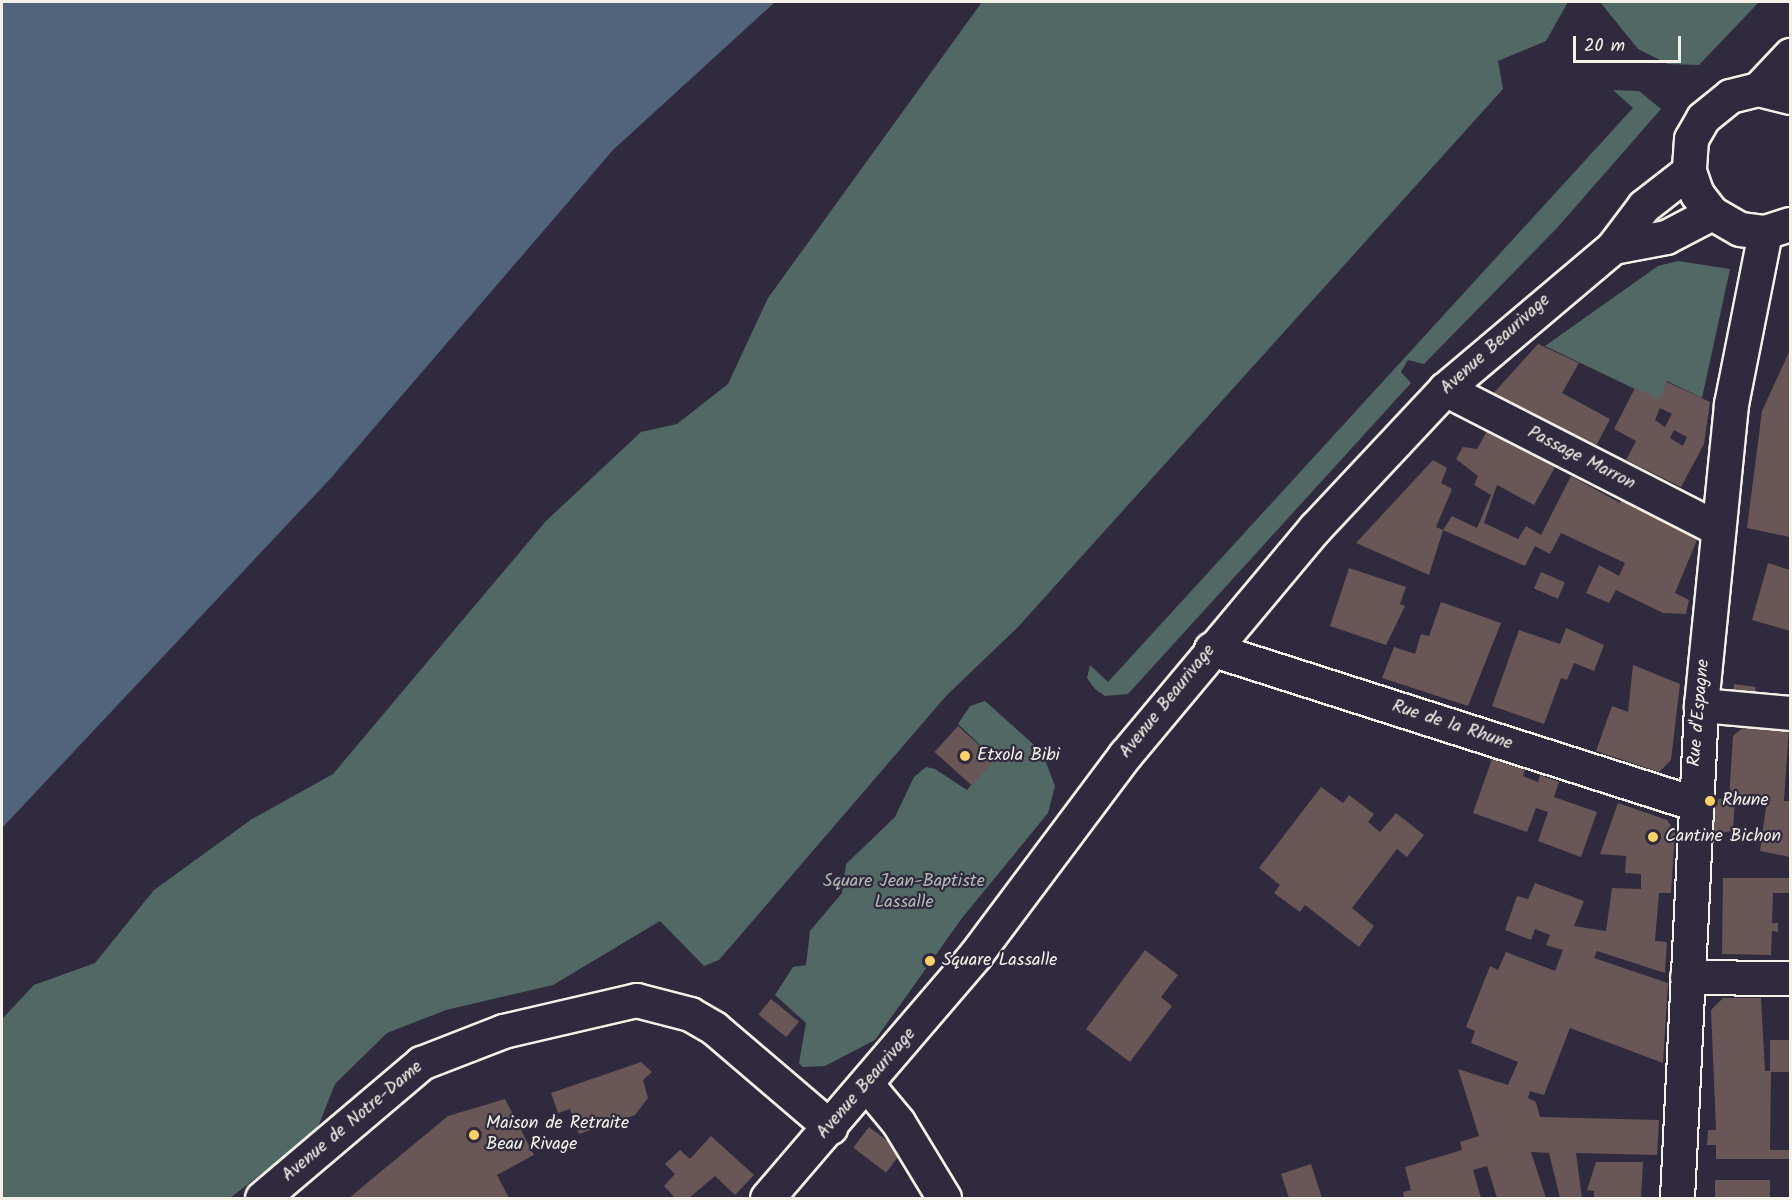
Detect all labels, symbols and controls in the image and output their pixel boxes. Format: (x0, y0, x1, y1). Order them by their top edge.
scale bar (1576, 24, 1684, 62)
text: 20 m (1584, 32, 1625, 61)
street label: Avenue Beaurivage (1437, 290, 1555, 400)
street label: Passage Marron (1523, 423, 1639, 495)
street label: Avenue Beaurivage (1116, 641, 1220, 763)
street label: Rue d'Espagne (1685, 658, 1715, 768)
street label: Rue de la Rhune (1389, 696, 1515, 756)
place label: Etxola Bibi (977, 745, 1060, 767)
marker: Etxola Bibi (958, 749, 972, 763)
place label: Rhune (1722, 790, 1769, 812)
marker: Rhune (1703, 794, 1717, 808)
place label: Cantine Bichon (1665, 826, 1781, 848)
marker: Cantine Bichon (1646, 830, 1660, 844)
park label: Square Jean-Baptiste Lassalle (823, 872, 985, 914)
place label: Square Lassalle (942, 950, 1057, 972)
marker: Square Lassalle (923, 954, 937, 968)
street label: Avenue Beaurivage (813, 1024, 921, 1144)
street label: Avenue de Notre-Dame (278, 1057, 428, 1187)
place label: Maison de Retraite Beau Rivage (486, 1114, 629, 1156)
marker: Maison de Retraite Beau Rivage (467, 1128, 481, 1142)

